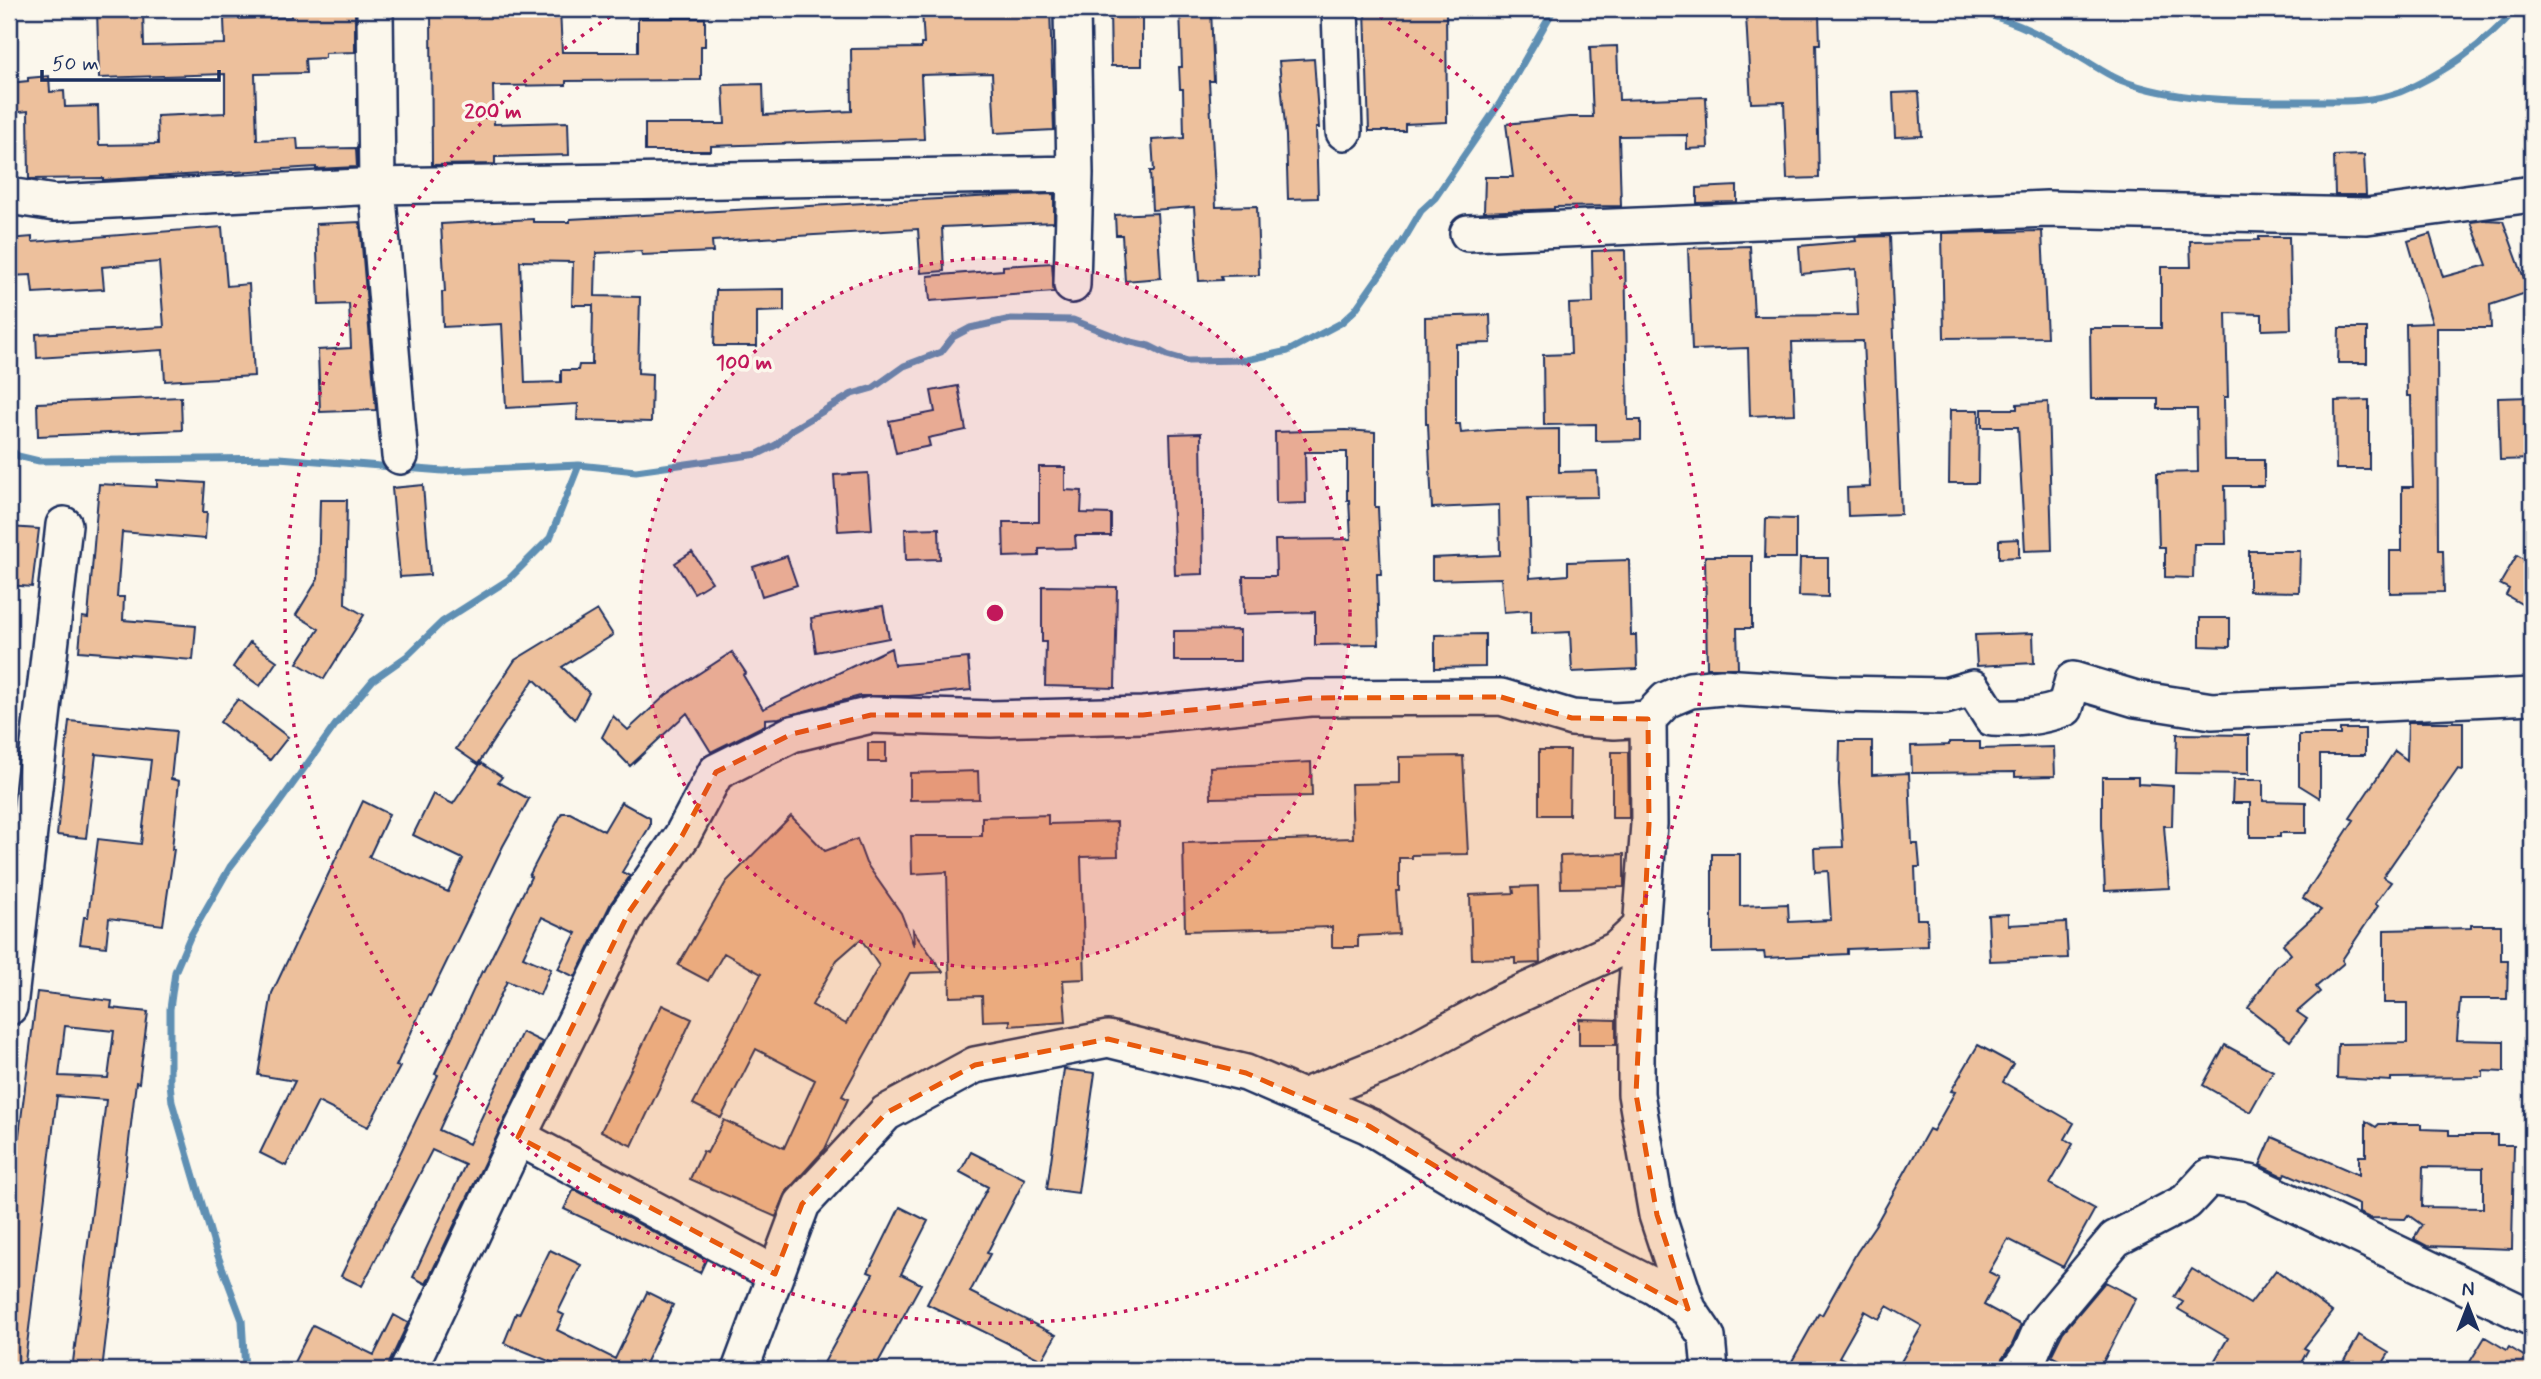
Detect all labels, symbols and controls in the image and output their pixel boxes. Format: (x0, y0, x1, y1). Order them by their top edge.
scale bar (42, 38, 219, 82)
text: 50 m (52, 50, 99, 78)
text: 200 m (464, 98, 522, 126)
text: 100 m (716, 349, 772, 377)
centre of rings (983, 601, 1007, 625)
north arrow (2432, 1270, 2502, 1340)
text: N (2462, 1278, 2474, 1303)

